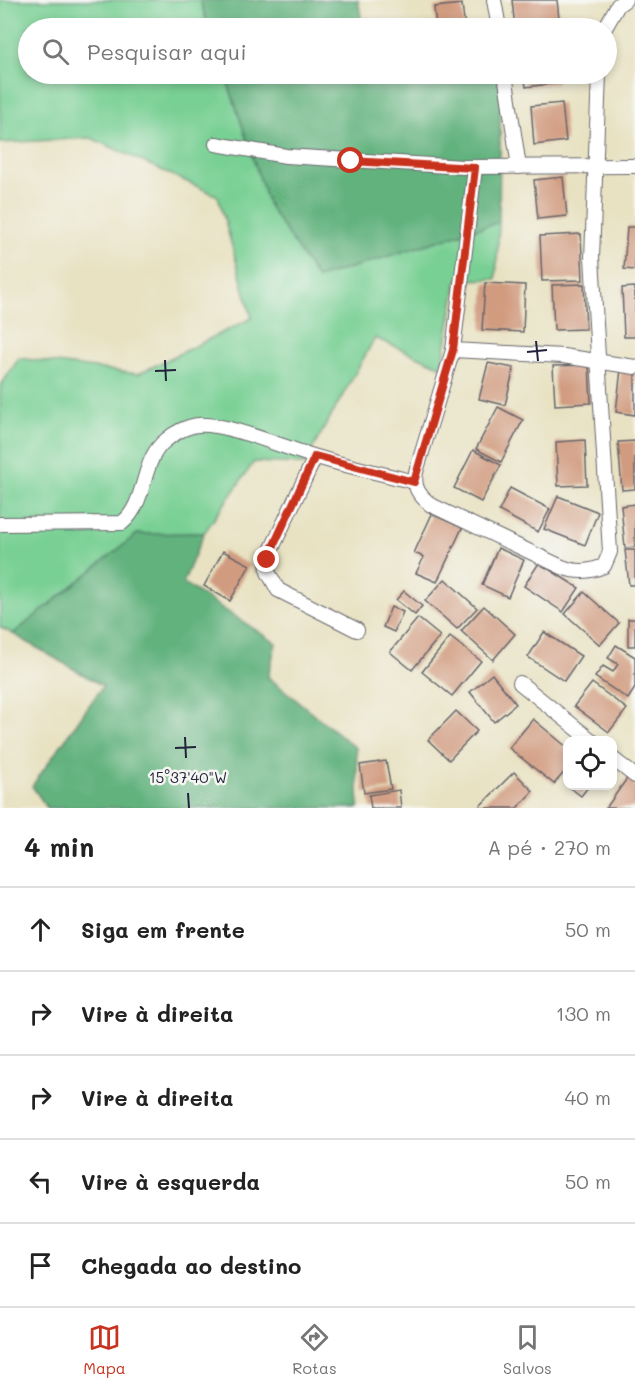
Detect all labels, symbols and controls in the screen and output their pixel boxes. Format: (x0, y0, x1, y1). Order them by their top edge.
search box (18, 18, 617, 84)
icon: search (39, 35, 72, 68)
text: Pesquisar aqui (87, 37, 247, 66)
route start (337, 147, 363, 173)
route end (253, 546, 279, 572)
map controls (563, 736, 617, 790)
button: locate (563, 736, 617, 790)
text: 15°37'40"W (149, 767, 227, 787)
text: 4 min (24, 830, 94, 864)
text: A pé · 270 m (488, 834, 611, 860)
icon: ahead (24, 913, 57, 946)
text: Siga em frente (81, 915, 245, 944)
text: 50 m (565, 916, 611, 942)
icon: right (24, 997, 57, 1030)
text: Vire à direita (81, 999, 234, 1028)
text: 130 m (556, 1000, 611, 1026)
icon: right (24, 1081, 57, 1114)
text: Vire à direita (81, 1083, 234, 1112)
text: 40 m (565, 1084, 611, 1110)
icon: left (24, 1165, 57, 1198)
text: Vire à esquerda (81, 1167, 260, 1196)
text: 50 m (565, 1168, 611, 1194)
icon: arrive (24, 1249, 57, 1282)
text: Chegada ao destino (81, 1251, 301, 1280)
tab: Mapa (83, 1321, 126, 1378)
tab: Rotas (292, 1321, 337, 1378)
tab: Salvos (503, 1321, 552, 1378)

